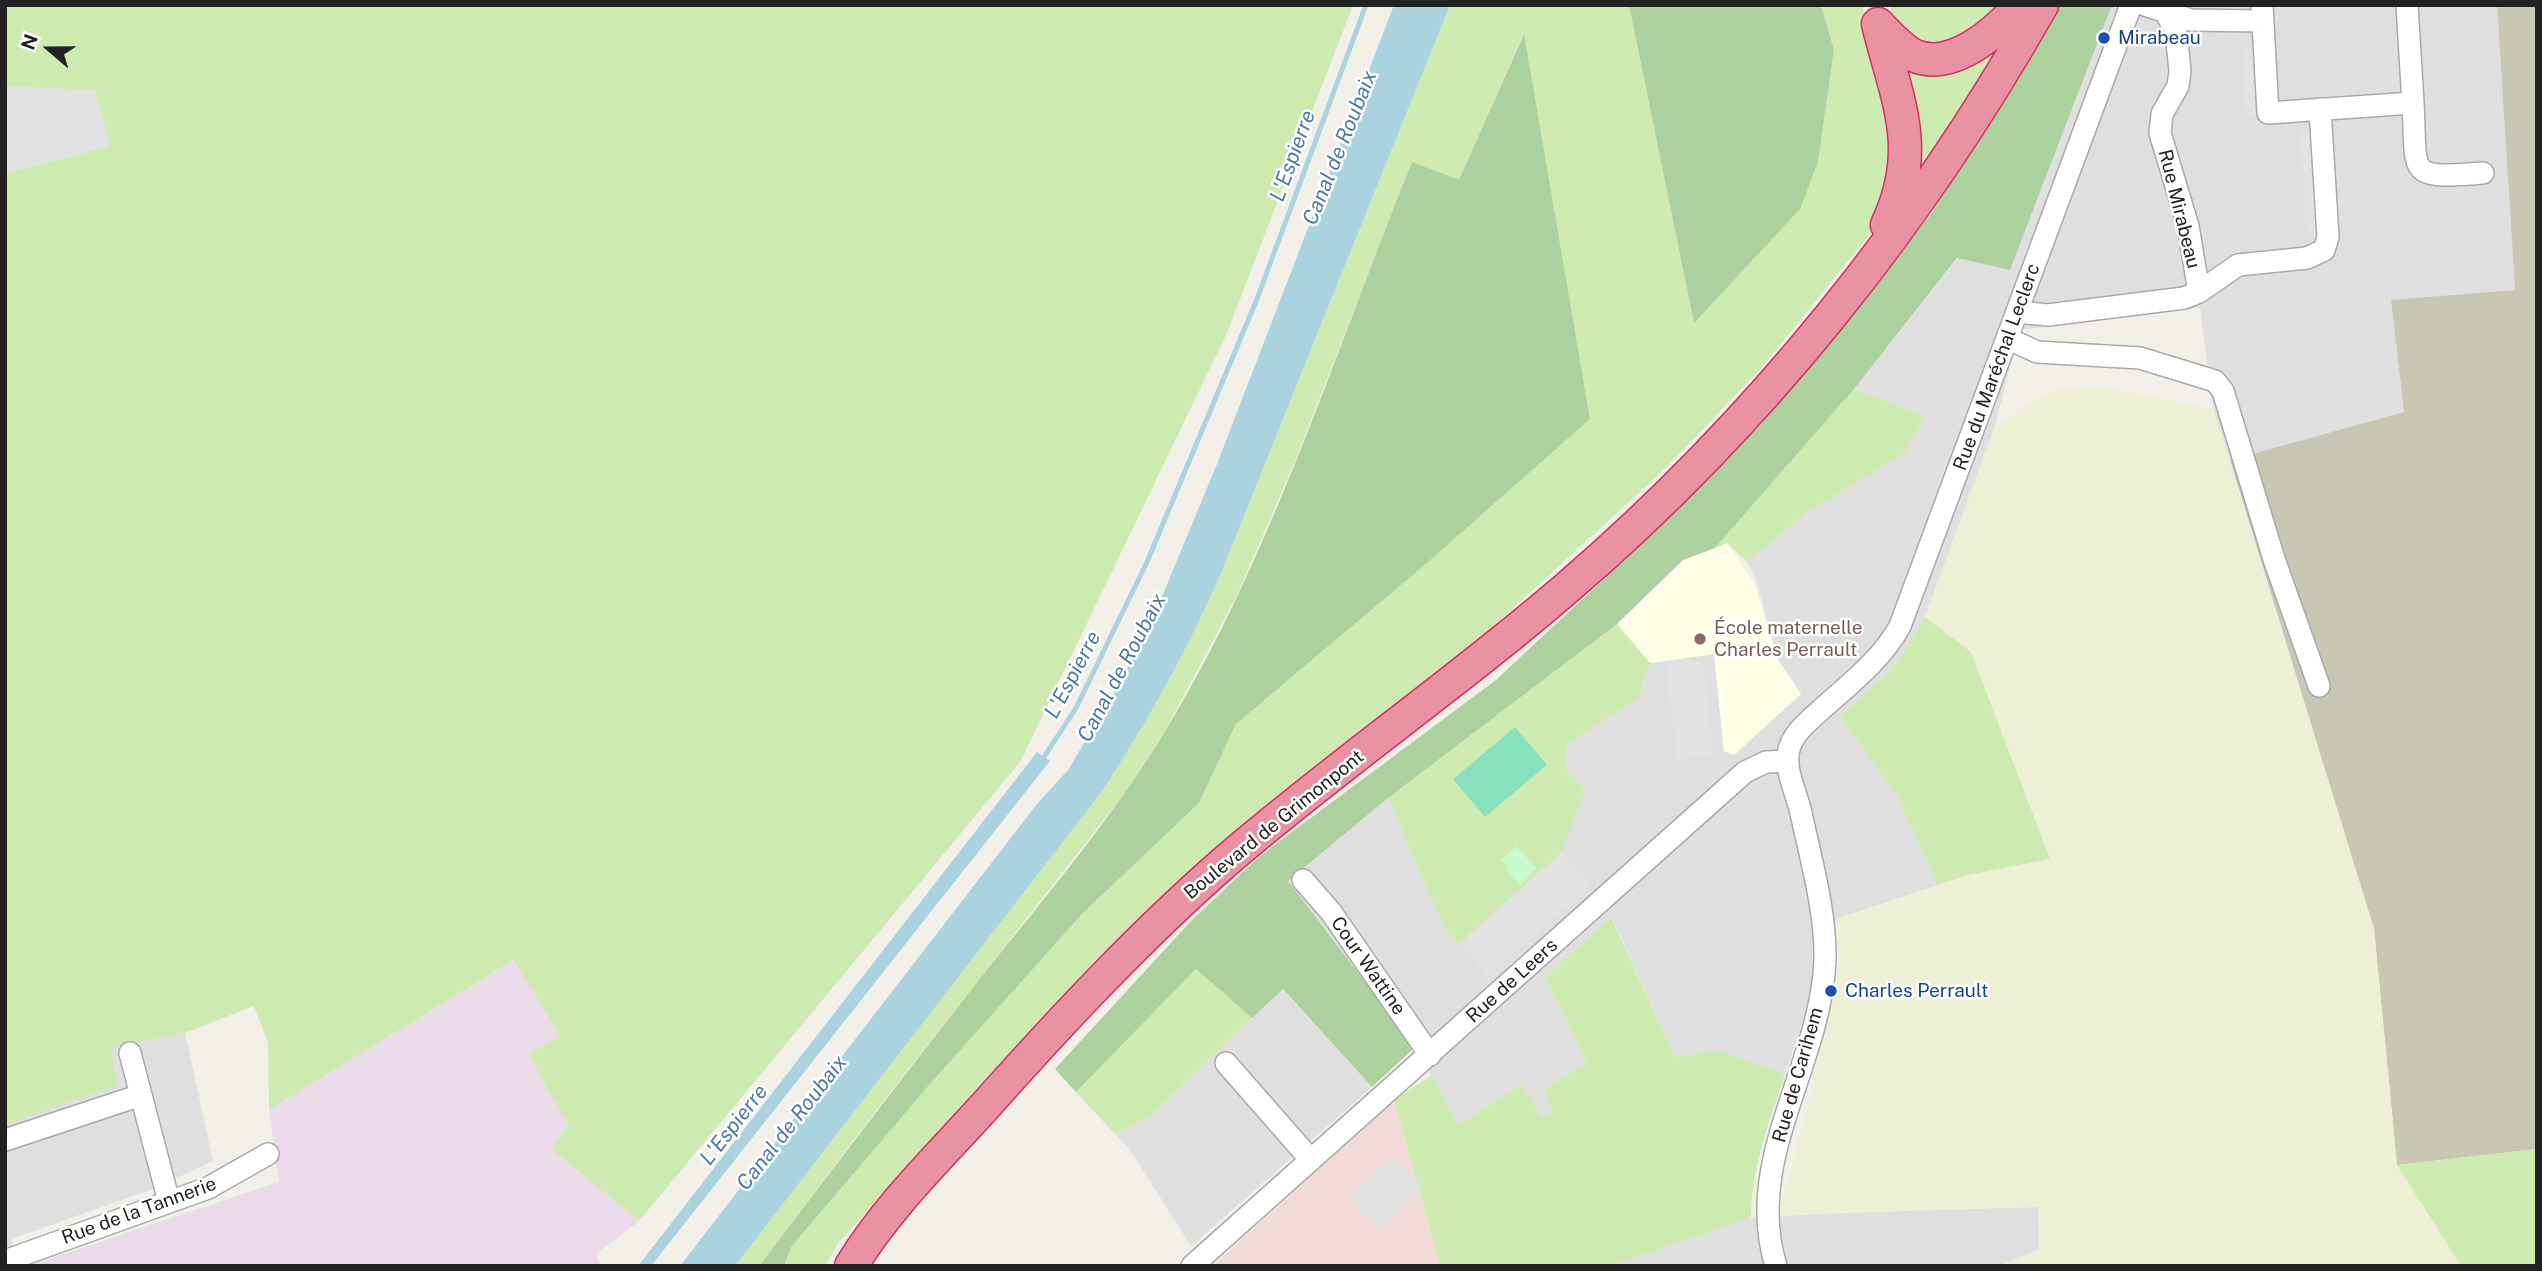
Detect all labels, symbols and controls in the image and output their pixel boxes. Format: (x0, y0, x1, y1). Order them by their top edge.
north arrow (14, 14, 84, 84)
place label: Mirabeau (2118, 27, 2201, 49)
marker: Mirabeau (2096, 30, 2112, 46)
text: N (16, 31, 42, 53)
water label: Canal de Roubaix (1298, 67, 1382, 229)
water label: L'Espierre (1265, 107, 1321, 205)
street label: Rue Mirabeau (2153, 147, 2205, 271)
street label: Rue du Maréchal Leclerc (1949, 260, 2045, 474)
water label: Canal de Roubaix (1072, 590, 1172, 746)
place label: École maternelle Charles Perrault (1714, 617, 1862, 661)
water label: L'Espierre (1040, 627, 1106, 723)
marker: École maternelle Charles Perrault (1692, 631, 1708, 647)
street label: Boulevard de Grimonpont (1180, 745, 1368, 905)
street label: Cour Wattine (1326, 912, 1410, 1020)
street label: Rue de Leers (1462, 934, 1562, 1028)
place label: Charles Perrault (1845, 980, 1988, 1002)
marker: Charles Perrault (1823, 983, 1839, 999)
street label: Rue de Carihem (1768, 1005, 1828, 1145)
water label: Canal de Roubaix (732, 1051, 852, 1195)
water label: L'Espierre (695, 1080, 773, 1170)
street label: Rue de la Tannerie (59, 1172, 219, 1250)

